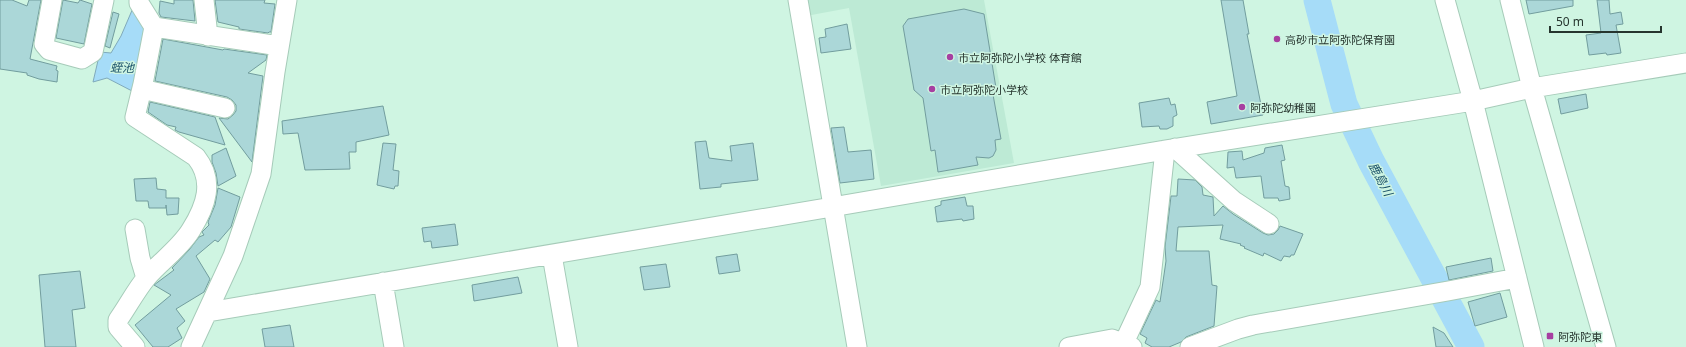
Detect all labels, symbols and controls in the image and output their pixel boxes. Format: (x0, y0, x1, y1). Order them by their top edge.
scale bar (1550, 8, 1661, 34)
text: 50 m (1556, 13, 1584, 30)
place label: 高砂市立阿弥陀保育園 (1285, 32, 1395, 47)
marker: 高砂市立阿弥陀保育園 (1272, 34, 1282, 44)
place label: 市立阿弥陀小学校 体育館 (958, 50, 1082, 65)
marker: 市立阿弥陀小学校 体育館 (945, 52, 955, 62)
water label: 蛭池 (110, 59, 135, 76)
place label: 市立阿弥陀小学校 (940, 82, 1028, 97)
marker: 市立阿弥陀小学校 (927, 84, 937, 94)
place label: 阿弥陀幼稚園 (1250, 100, 1316, 115)
marker: 阿弥陀幼稚園 (1237, 102, 1247, 112)
water label: 鹿島川 (1365, 159, 1398, 201)
place label: 阿弥陀東 (1558, 329, 1602, 344)
marker: 阿弥陀東 (1545, 331, 1555, 341)

